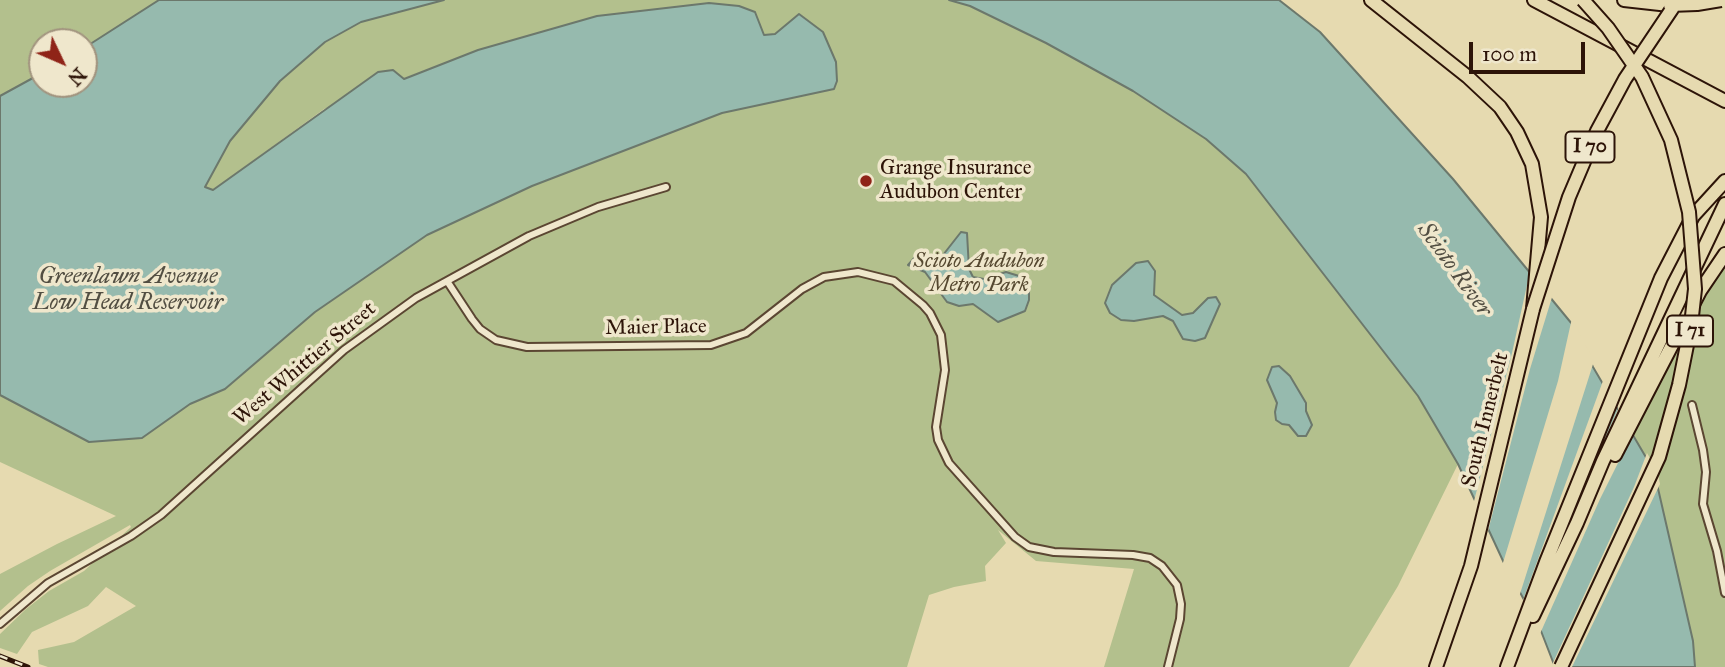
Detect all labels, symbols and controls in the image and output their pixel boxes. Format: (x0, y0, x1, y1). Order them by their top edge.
north arrow (28, 28, 98, 98)
scale bar (1473, 28, 1588, 72)
text: 100 m (1482, 41, 1537, 67)
text: N (63, 63, 91, 90)
road number: I 70 (1566, 132, 1614, 162)
place label: Grange Insurance Audubon Center (880, 156, 1031, 206)
marker: Grange Insurance Audubon Center (858, 173, 874, 189)
water label: Scioto River (1411, 218, 1497, 322)
park label: Scioto Audubon Metro Park (914, 249, 1044, 299)
water label: Greenlawn Avenue Low Head Reservoir (33, 263, 223, 317)
street label: West Whittier Street (228, 297, 382, 431)
street label: Maier Place (605, 315, 707, 341)
road number: I 71 (1667, 316, 1713, 346)
street label: South Innerbelt (1457, 350, 1515, 490)

